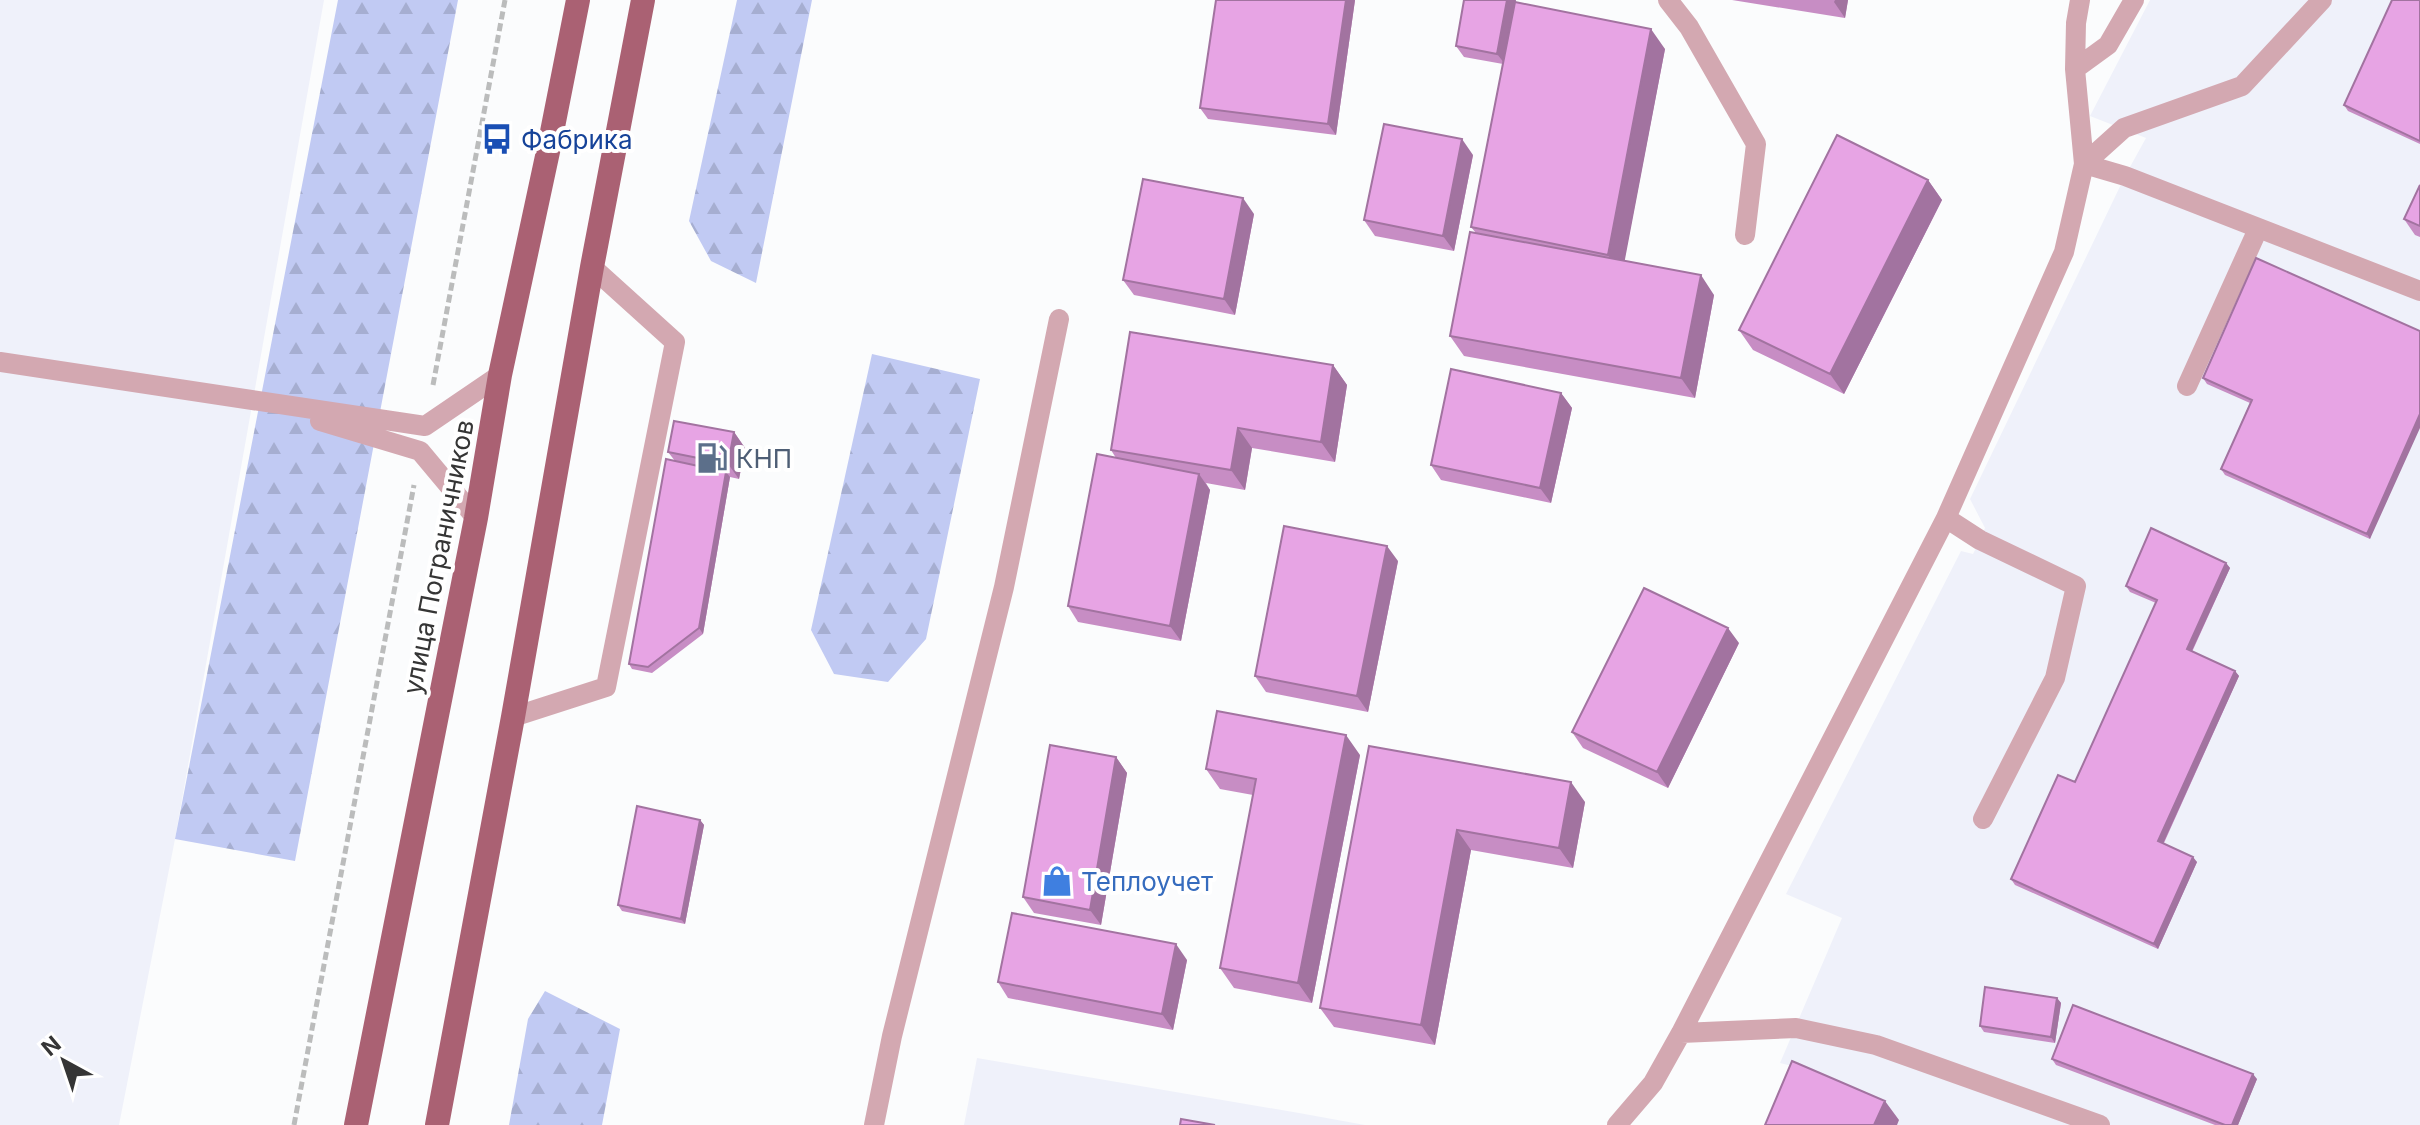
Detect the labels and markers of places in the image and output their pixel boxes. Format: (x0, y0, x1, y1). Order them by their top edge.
bus stop icon: Фабрика (480, 122, 514, 156)
place label: Фабрика (521, 124, 633, 155)
fuel station icon: КНП (695, 441, 729, 475)
place label: КНП (736, 443, 792, 474)
shop icon: Теплоучет (1040, 864, 1074, 898)
place label: Теплоучет (1081, 866, 1213, 897)

